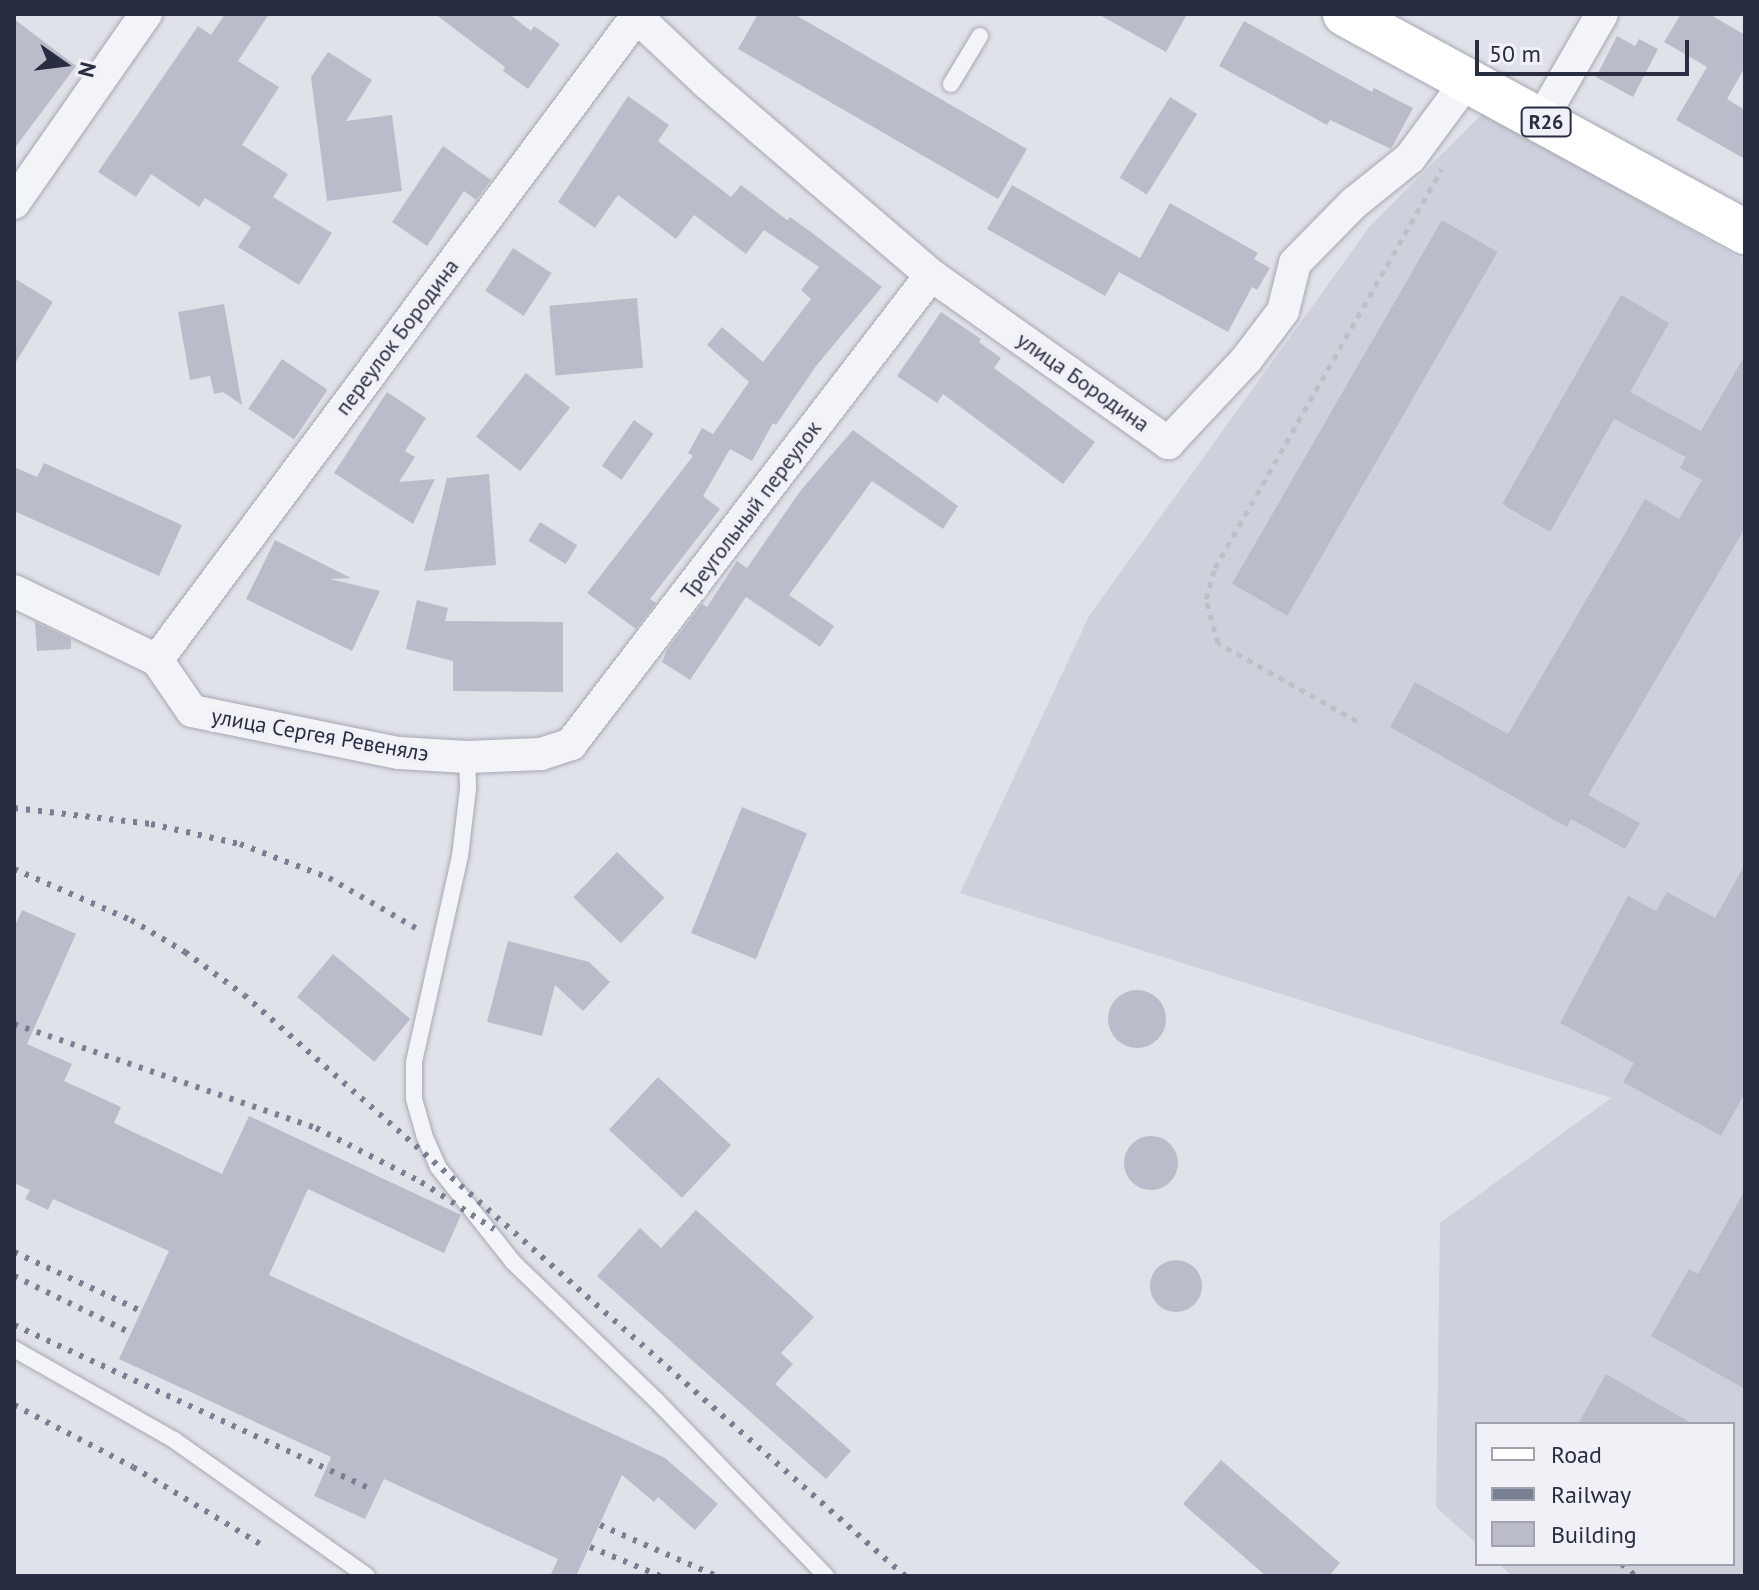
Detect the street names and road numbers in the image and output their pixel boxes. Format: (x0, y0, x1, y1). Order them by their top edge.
road number: R26 (1520, 106, 1572, 138)
street label: переулок Бородина (330, 254, 464, 420)
street label: улица Бородина (1012, 326, 1154, 438)
street label: Треугольный переулок (675, 416, 827, 604)
street label: улица Сергея Ревенялэ (209, 703, 431, 767)

